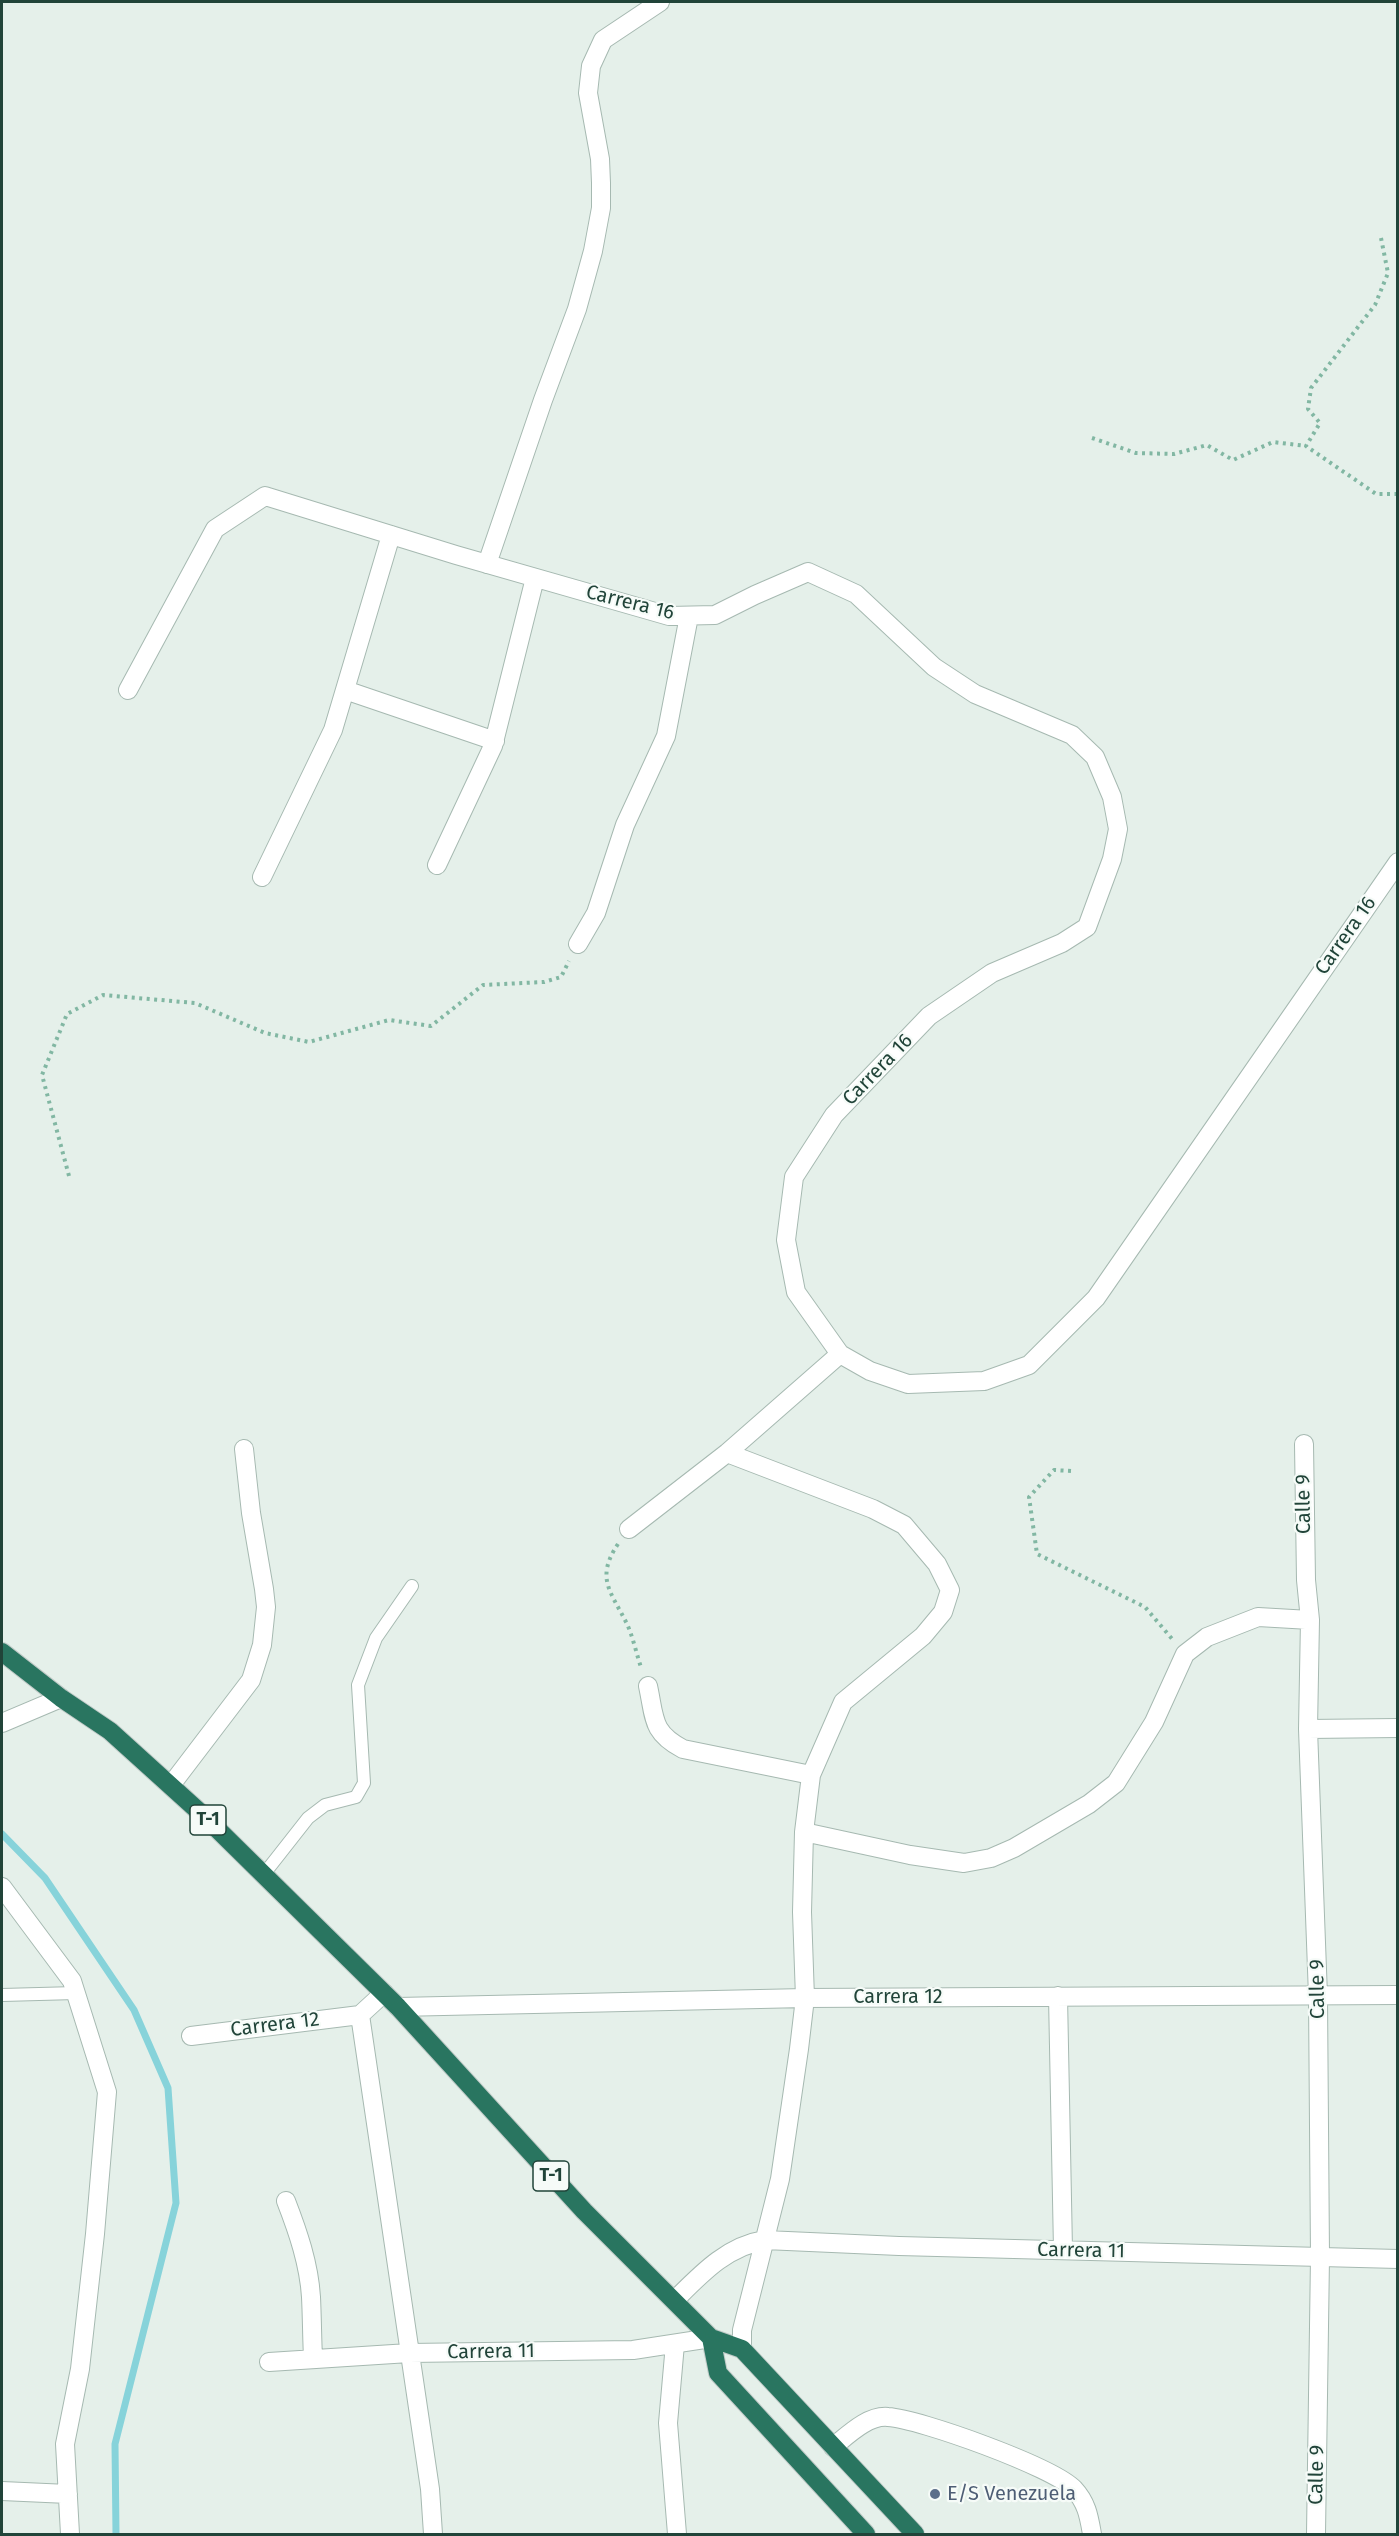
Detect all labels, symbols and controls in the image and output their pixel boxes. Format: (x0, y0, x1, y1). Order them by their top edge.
street label: Carrera 16 (583, 580, 677, 626)
street label: Carrera 16 (1310, 892, 1382, 980)
street label: Carrera 16 (838, 1029, 918, 1111)
street label: Calle 9 (1291, 1474, 1317, 1534)
road number: T-1 (190, 1805, 226, 1835)
street label: Calle 9 (1305, 1959, 1331, 2019)
street label: Carrera 12 (853, 1985, 943, 2009)
street label: Carrera 12 (229, 2008, 321, 2042)
road number: T-1 (533, 2161, 569, 2191)
street label: Carrera 11 (1037, 2238, 1125, 2264)
street label: Carrera 11 (447, 2339, 535, 2365)
street label: Calle 9 (1304, 2445, 1330, 2505)
place label: E/S Venezuela (947, 2482, 1076, 2506)
marker: E/S Venezuela (928, 2487, 942, 2501)

